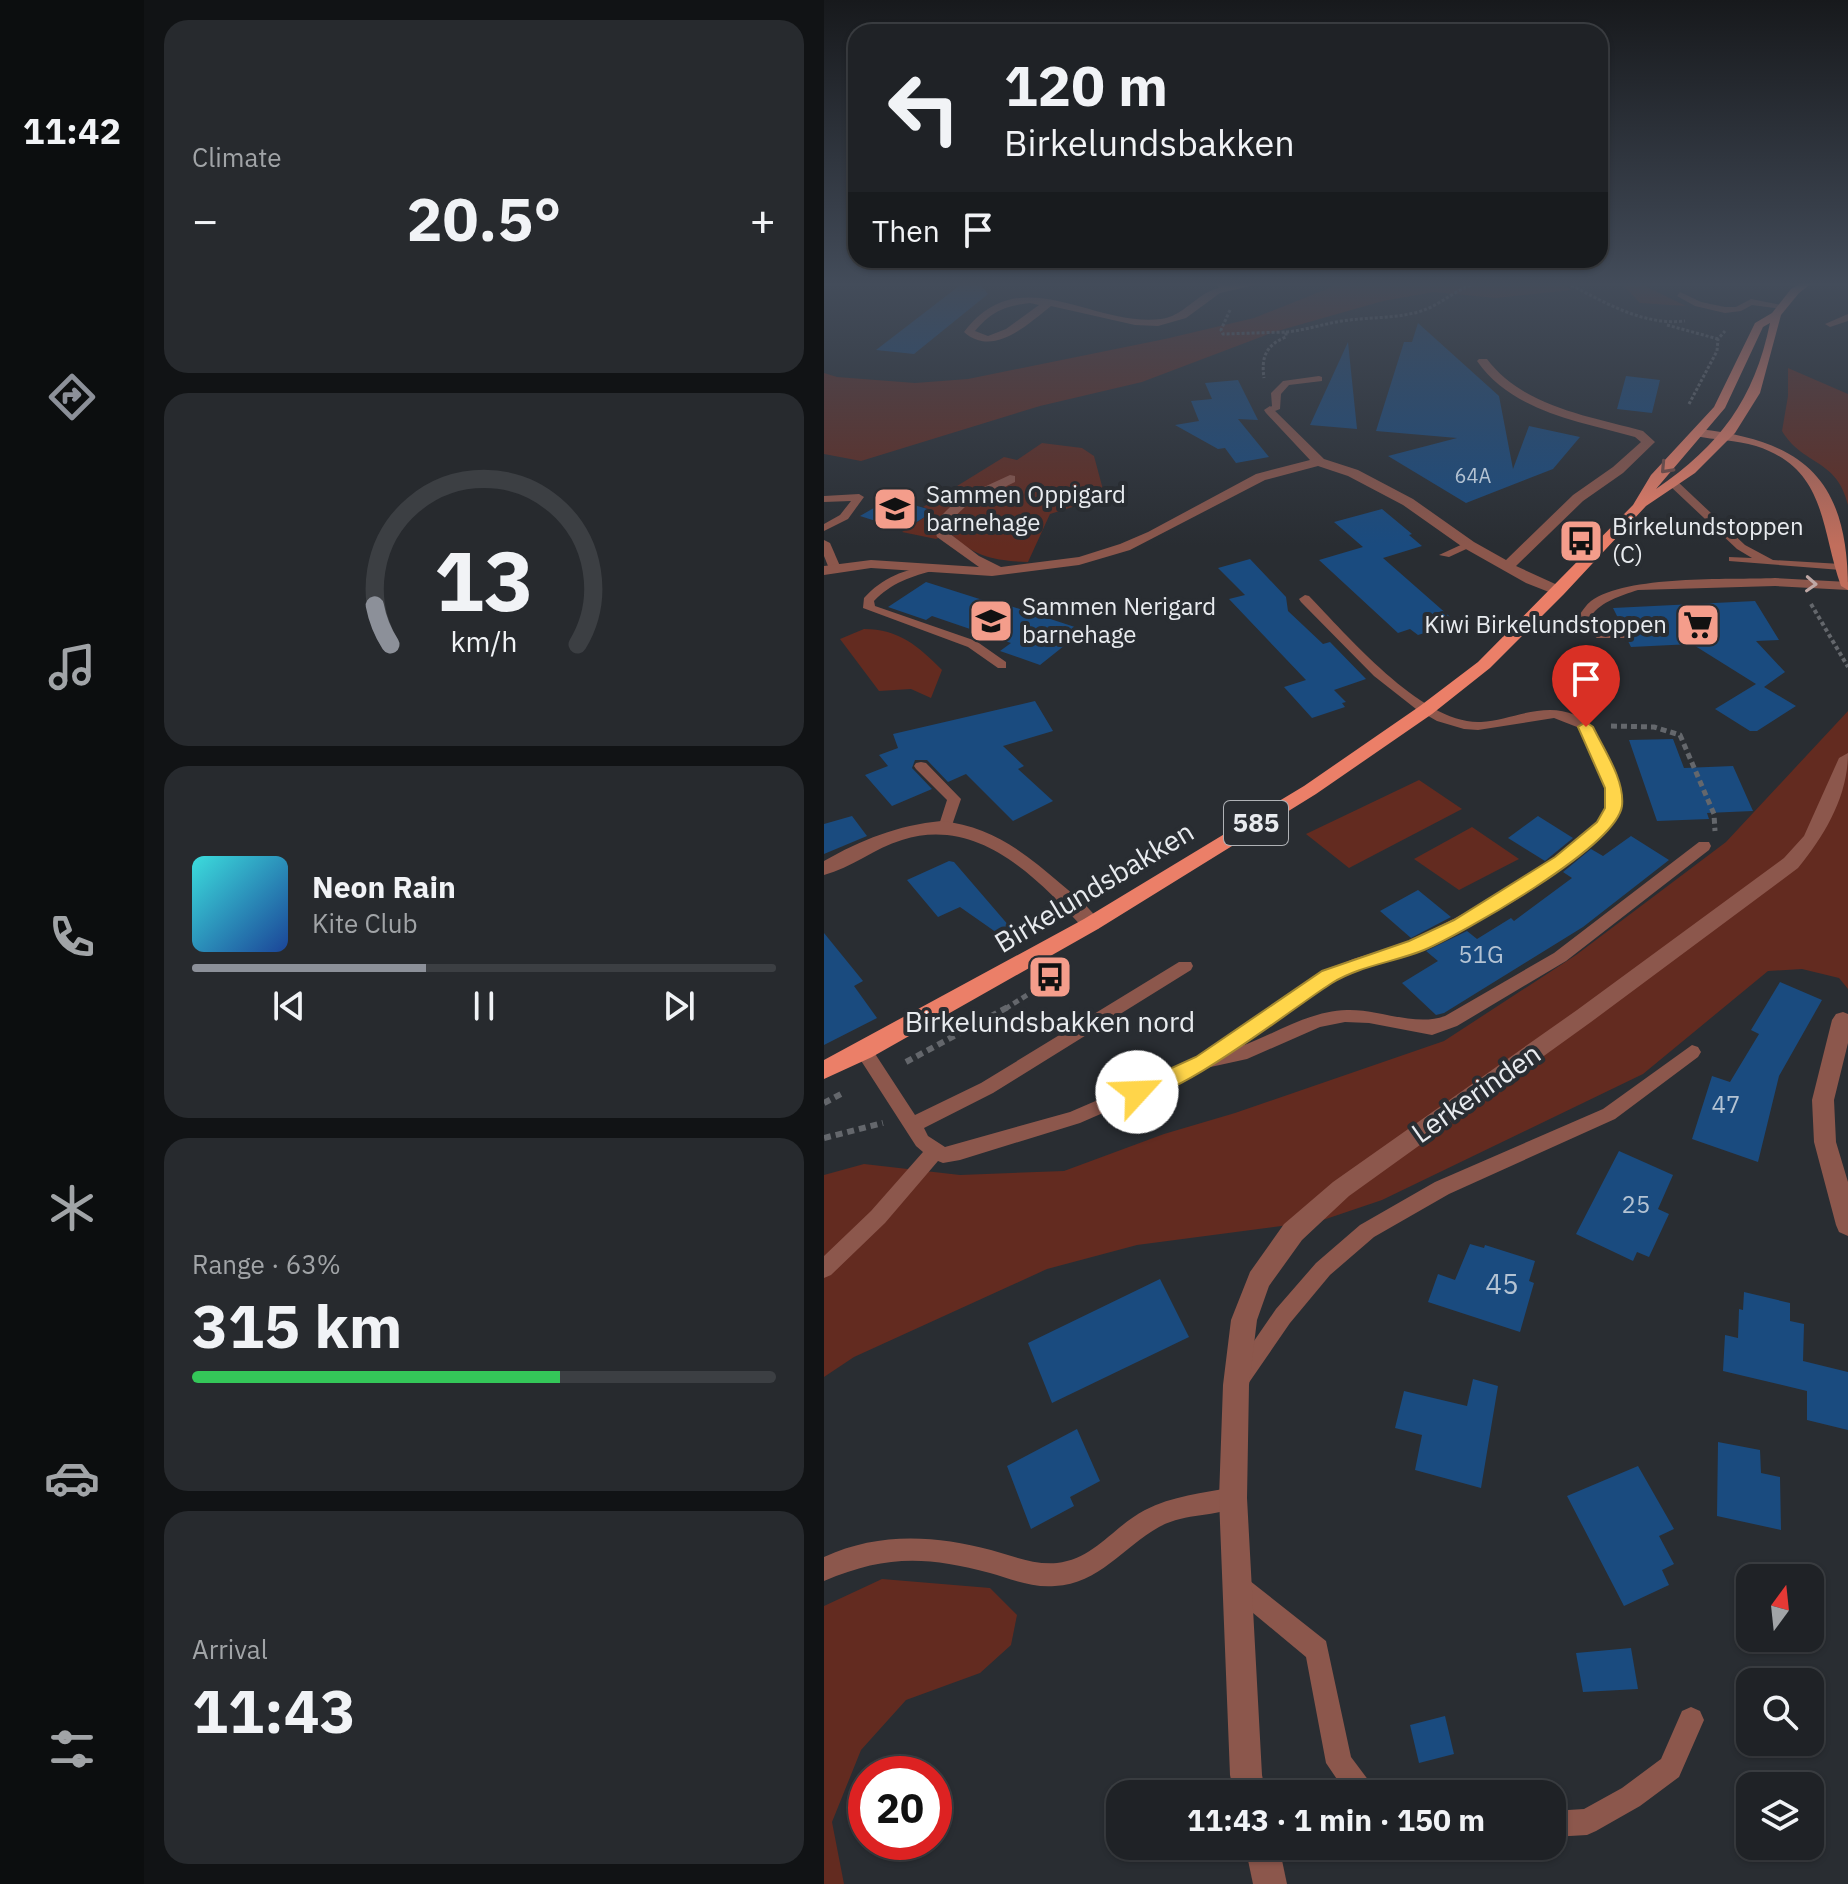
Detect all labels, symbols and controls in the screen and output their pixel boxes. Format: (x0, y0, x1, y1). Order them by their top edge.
text: 120 m (1004, 49, 1168, 121)
icon: left (872, 56, 976, 160)
text: 11:42 (23, 107, 121, 154)
text: Birkelundsbakken (1004, 119, 1295, 166)
text: Climate (192, 140, 282, 174)
text: 20.5° (407, 179, 561, 258)
text: − (192, 191, 218, 248)
text: + (750, 191, 776, 248)
icon: arrive (956, 208, 1000, 252)
text: Then (872, 211, 940, 250)
icon: directions (44, 369, 100, 425)
one-way arrow (1661, 459, 1676, 473)
house number: 64A (1455, 462, 1492, 489)
place label: Sammen Oppigard barnehage (926, 478, 1126, 538)
school or university icon: Sammen Oppigard barnehage (871, 485, 919, 533)
place label: Birkelundstoppen (C) (1612, 510, 1804, 570)
bus stop icon: Birkelundstoppen (C) (1557, 517, 1605, 565)
text: 13 (434, 526, 534, 634)
one-way arrow (1805, 575, 1818, 592)
place label: Sammen Nerigard barnehage (1022, 590, 1216, 650)
school or university icon: Sammen Nerigard barnehage (967, 597, 1015, 645)
supermarket icon: Kiwi Birkelundstoppen (1674, 601, 1722, 649)
place label: Kiwi Birkelundstoppen (1424, 608, 1667, 640)
text: km/h (450, 623, 518, 660)
icon: music (44, 639, 100, 695)
pin (1552, 645, 1620, 727)
icon: arrive (1564, 657, 1608, 701)
road number: 585 (1224, 801, 1288, 845)
street label: Birkelundsbakken (987, 813, 1200, 961)
text: Neon Rain (312, 867, 456, 906)
text: Kite Club (312, 906, 417, 940)
icon: phone (44, 909, 100, 965)
house number: 51G (1458, 938, 1504, 970)
bus stop icon: Birkelundsbakken nord (1026, 953, 1074, 1001)
icon: previous (267, 984, 311, 1028)
icon: pause (462, 984, 506, 1028)
icon: next (657, 984, 701, 1028)
place label: Birkelundsbakken nord (905, 1003, 1195, 1040)
street label: Lerkerinden (1404, 1034, 1548, 1151)
position arrow (1095, 1050, 1179, 1134)
house number: 47 (1712, 1088, 1740, 1120)
icon: climate (44, 1180, 100, 1236)
house number: 25 (1622, 1188, 1650, 1220)
text: Range · 63% (192, 1247, 341, 1281)
house number: 45 (1485, 1265, 1519, 1302)
text: 315 km (192, 1286, 402, 1365)
icon: car (44, 1450, 100, 1506)
north arrow (1736, 1564, 1824, 1652)
map controls (1736, 1564, 1824, 1860)
text: Arrival (192, 1632, 268, 1666)
button: search (1736, 1668, 1824, 1756)
text: 11:43 (192, 1671, 356, 1750)
icon: filters (44, 1721, 100, 1777)
speed limit sign: 20 (848, 1756, 952, 1860)
button: layers (1736, 1772, 1824, 1860)
text: 11:43 · 1 min · 150 m (1187, 1800, 1485, 1839)

